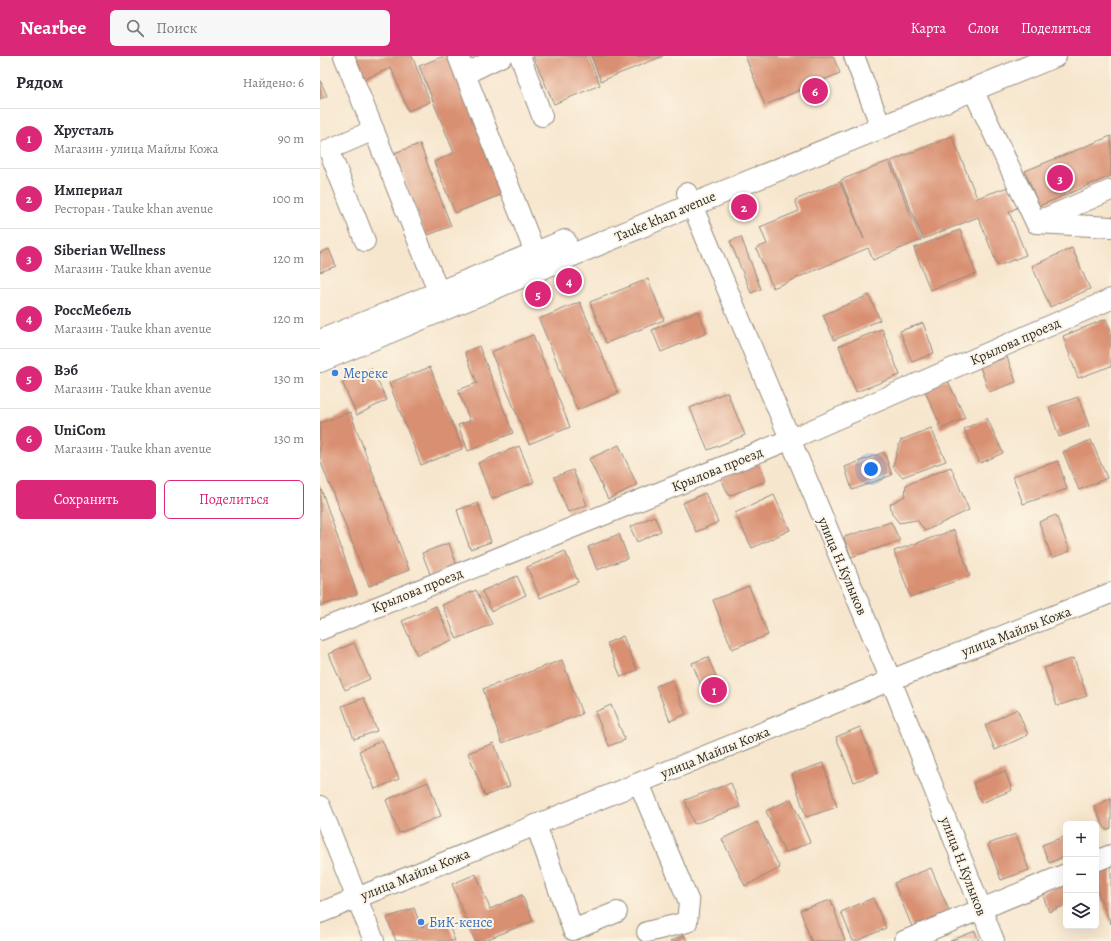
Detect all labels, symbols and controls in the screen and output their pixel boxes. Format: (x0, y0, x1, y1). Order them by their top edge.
search box (110, 10, 390, 46)
text: Nearbee (20, 15, 86, 41)
icon: search (124, 17, 146, 39)
text: Поиск (156, 18, 197, 38)
text: Карта (911, 19, 946, 38)
text: Слои (968, 19, 999, 38)
text: Поделиться (1021, 19, 1091, 38)
text: Рядом (16, 71, 63, 94)
text: Найдено: 6 (243, 74, 304, 91)
pin: 6 (802, 76, 828, 106)
text: Хрусталь (54, 120, 114, 140)
text: 1 (27, 130, 31, 147)
text: 90 m (278, 130, 304, 147)
text: Магазин · улица Майлы Кожа (54, 140, 218, 157)
pin: 3 (1047, 163, 1073, 193)
text: Империал (54, 180, 123, 200)
street label: Tauke khan avenue (612, 187, 719, 246)
text: 2 (26, 190, 32, 207)
text: 100 m (272, 190, 304, 207)
pin: 2 (731, 192, 757, 222)
text: Ресторан · Tauke khan avenue (54, 200, 213, 217)
text: Siberian Wellness (54, 240, 166, 260)
text: 3 (26, 250, 32, 267)
text: 120 m (273, 250, 304, 267)
text: Магазин · Tauke khan avenue (54, 260, 211, 277)
pin: 4 (556, 266, 582, 296)
pin: 5 (525, 279, 551, 309)
text: РоссМебель (54, 300, 131, 320)
text: 4 (26, 310, 32, 327)
text: 120 m (273, 310, 304, 327)
street label: Крылова проезд (967, 313, 1063, 370)
text: Магазин · Tauke khan avenue (54, 320, 211, 337)
text: Вэб (54, 360, 78, 380)
place label: Мереке (343, 364, 388, 383)
marker: Мереке (330, 368, 340, 378)
text: 5 (26, 370, 32, 387)
text: 130 m (274, 370, 304, 387)
text: Магазин · Tauke khan avenue (54, 380, 211, 397)
text: UniCom (54, 420, 106, 440)
text: 6 (26, 430, 32, 447)
text: 130 m (274, 430, 304, 447)
text: Магазин · Tauke khan avenue (54, 440, 211, 457)
street label: Крылова проезд (669, 442, 766, 496)
your location (861, 459, 881, 479)
button: Сохранить (16, 480, 156, 519)
button: Поделиться (164, 480, 304, 519)
street label: улица Н.Кулыков (813, 513, 872, 618)
street label: Крылова проезд (369, 563, 466, 617)
street label: улица Майлы Кожа (958, 602, 1074, 661)
pin: 1 (701, 675, 727, 705)
street label: улица Майлы Кожа (657, 722, 773, 783)
street label: улица Н.Кулыков (936, 813, 991, 919)
map controls (1063, 821, 1099, 929)
button: + (1063, 821, 1099, 857)
street label: улица Майлы Кожа (357, 844, 473, 905)
button: − (1063, 857, 1099, 893)
button: layers (1063, 893, 1099, 929)
place label: БиК-кенсе (429, 913, 493, 932)
marker: БиК-кенсе (416, 917, 426, 927)

